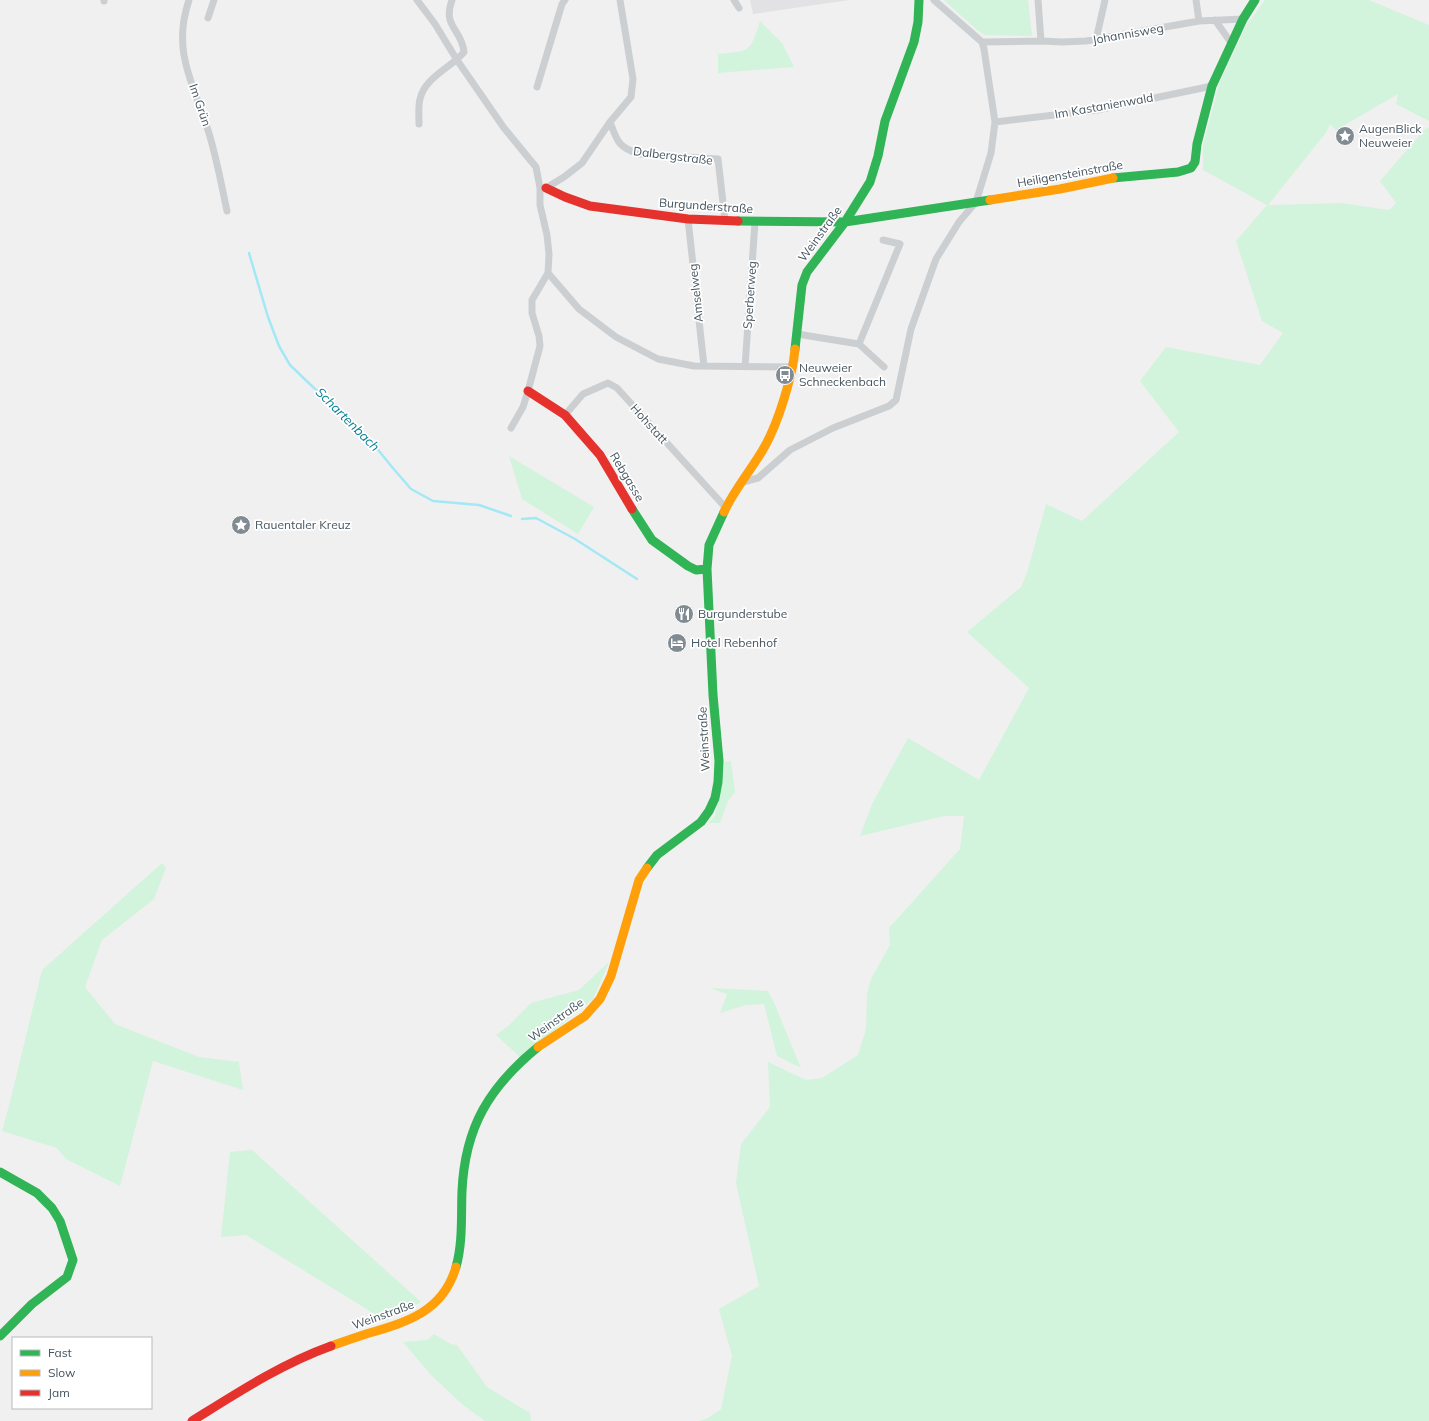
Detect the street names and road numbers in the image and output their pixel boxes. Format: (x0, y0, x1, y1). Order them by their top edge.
street label: Johannisweg (1091, 20, 1165, 47)
street label: Im Grün (186, 82, 215, 128)
street label: Im Kastanienwald (1053, 89, 1154, 122)
street label: Dalbergstraße (632, 143, 714, 168)
street label: Heiligensteinstraße (1016, 157, 1124, 190)
street label: Burgunderstraße (658, 195, 754, 216)
street label: Weinstraße (794, 203, 845, 264)
street label: Sperberweg (740, 260, 759, 329)
street label: Amselweg (685, 263, 706, 323)
street label: Hohstatt (628, 401, 671, 447)
street label: Rebgasse (607, 449, 648, 504)
street label: Weinstraße (694, 706, 713, 772)
street label: Weinstraße (525, 994, 586, 1045)
street label: Weinstraße (350, 1296, 416, 1333)

